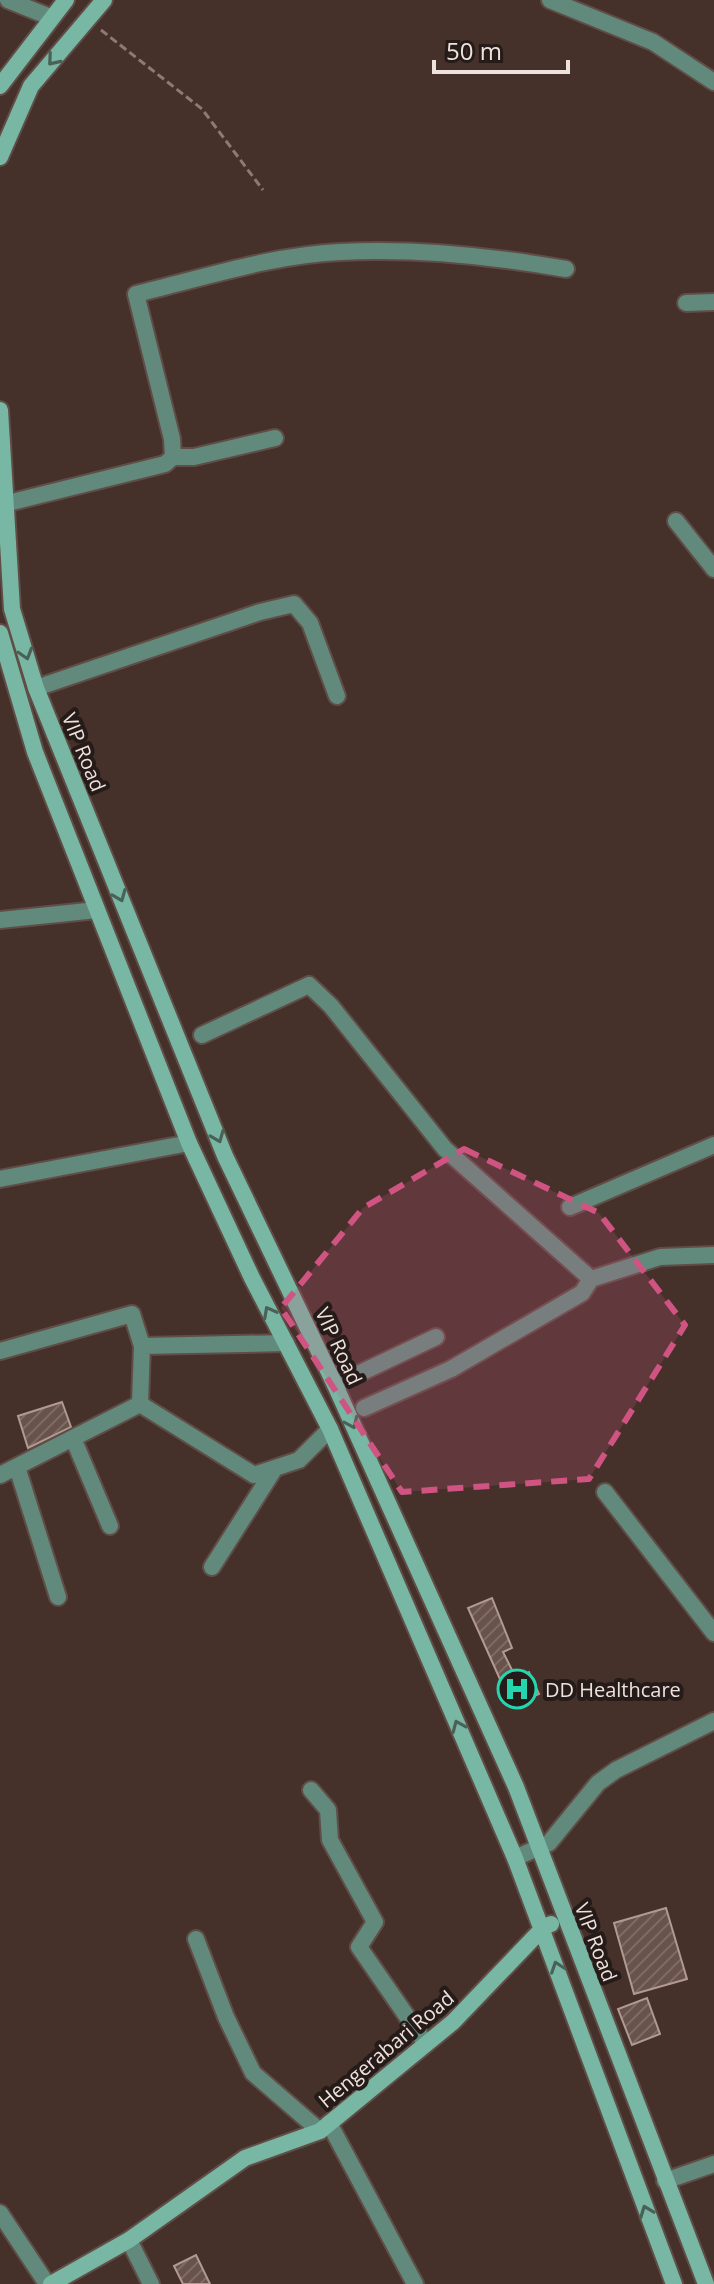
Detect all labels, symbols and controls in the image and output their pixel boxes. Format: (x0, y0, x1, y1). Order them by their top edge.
scale bar (434, 24, 568, 74)
text: 50 m (446, 34, 502, 67)
one-way arrow (49, 50, 63, 65)
one-way arrow (17, 647, 33, 660)
street label: VIP Road (56, 709, 112, 795)
one-way arrow (111, 888, 127, 902)
one-way arrow (208, 1129, 224, 1143)
street label: VIP Road (309, 1303, 369, 1389)
one-way arrow (264, 1305, 279, 1320)
one-way arrow (343, 1415, 359, 1429)
hospital icon: DD Healthcare (496, 1668, 538, 1710)
place label: DD Healthcare (545, 1676, 681, 1703)
one-way arrow (452, 1720, 468, 1735)
street label: VIP Road (569, 1899, 623, 1985)
one-way arrow (550, 1961, 566, 1974)
street label: Hengerabari Road (313, 1984, 459, 2114)
one-way arrow (639, 2205, 656, 2219)

